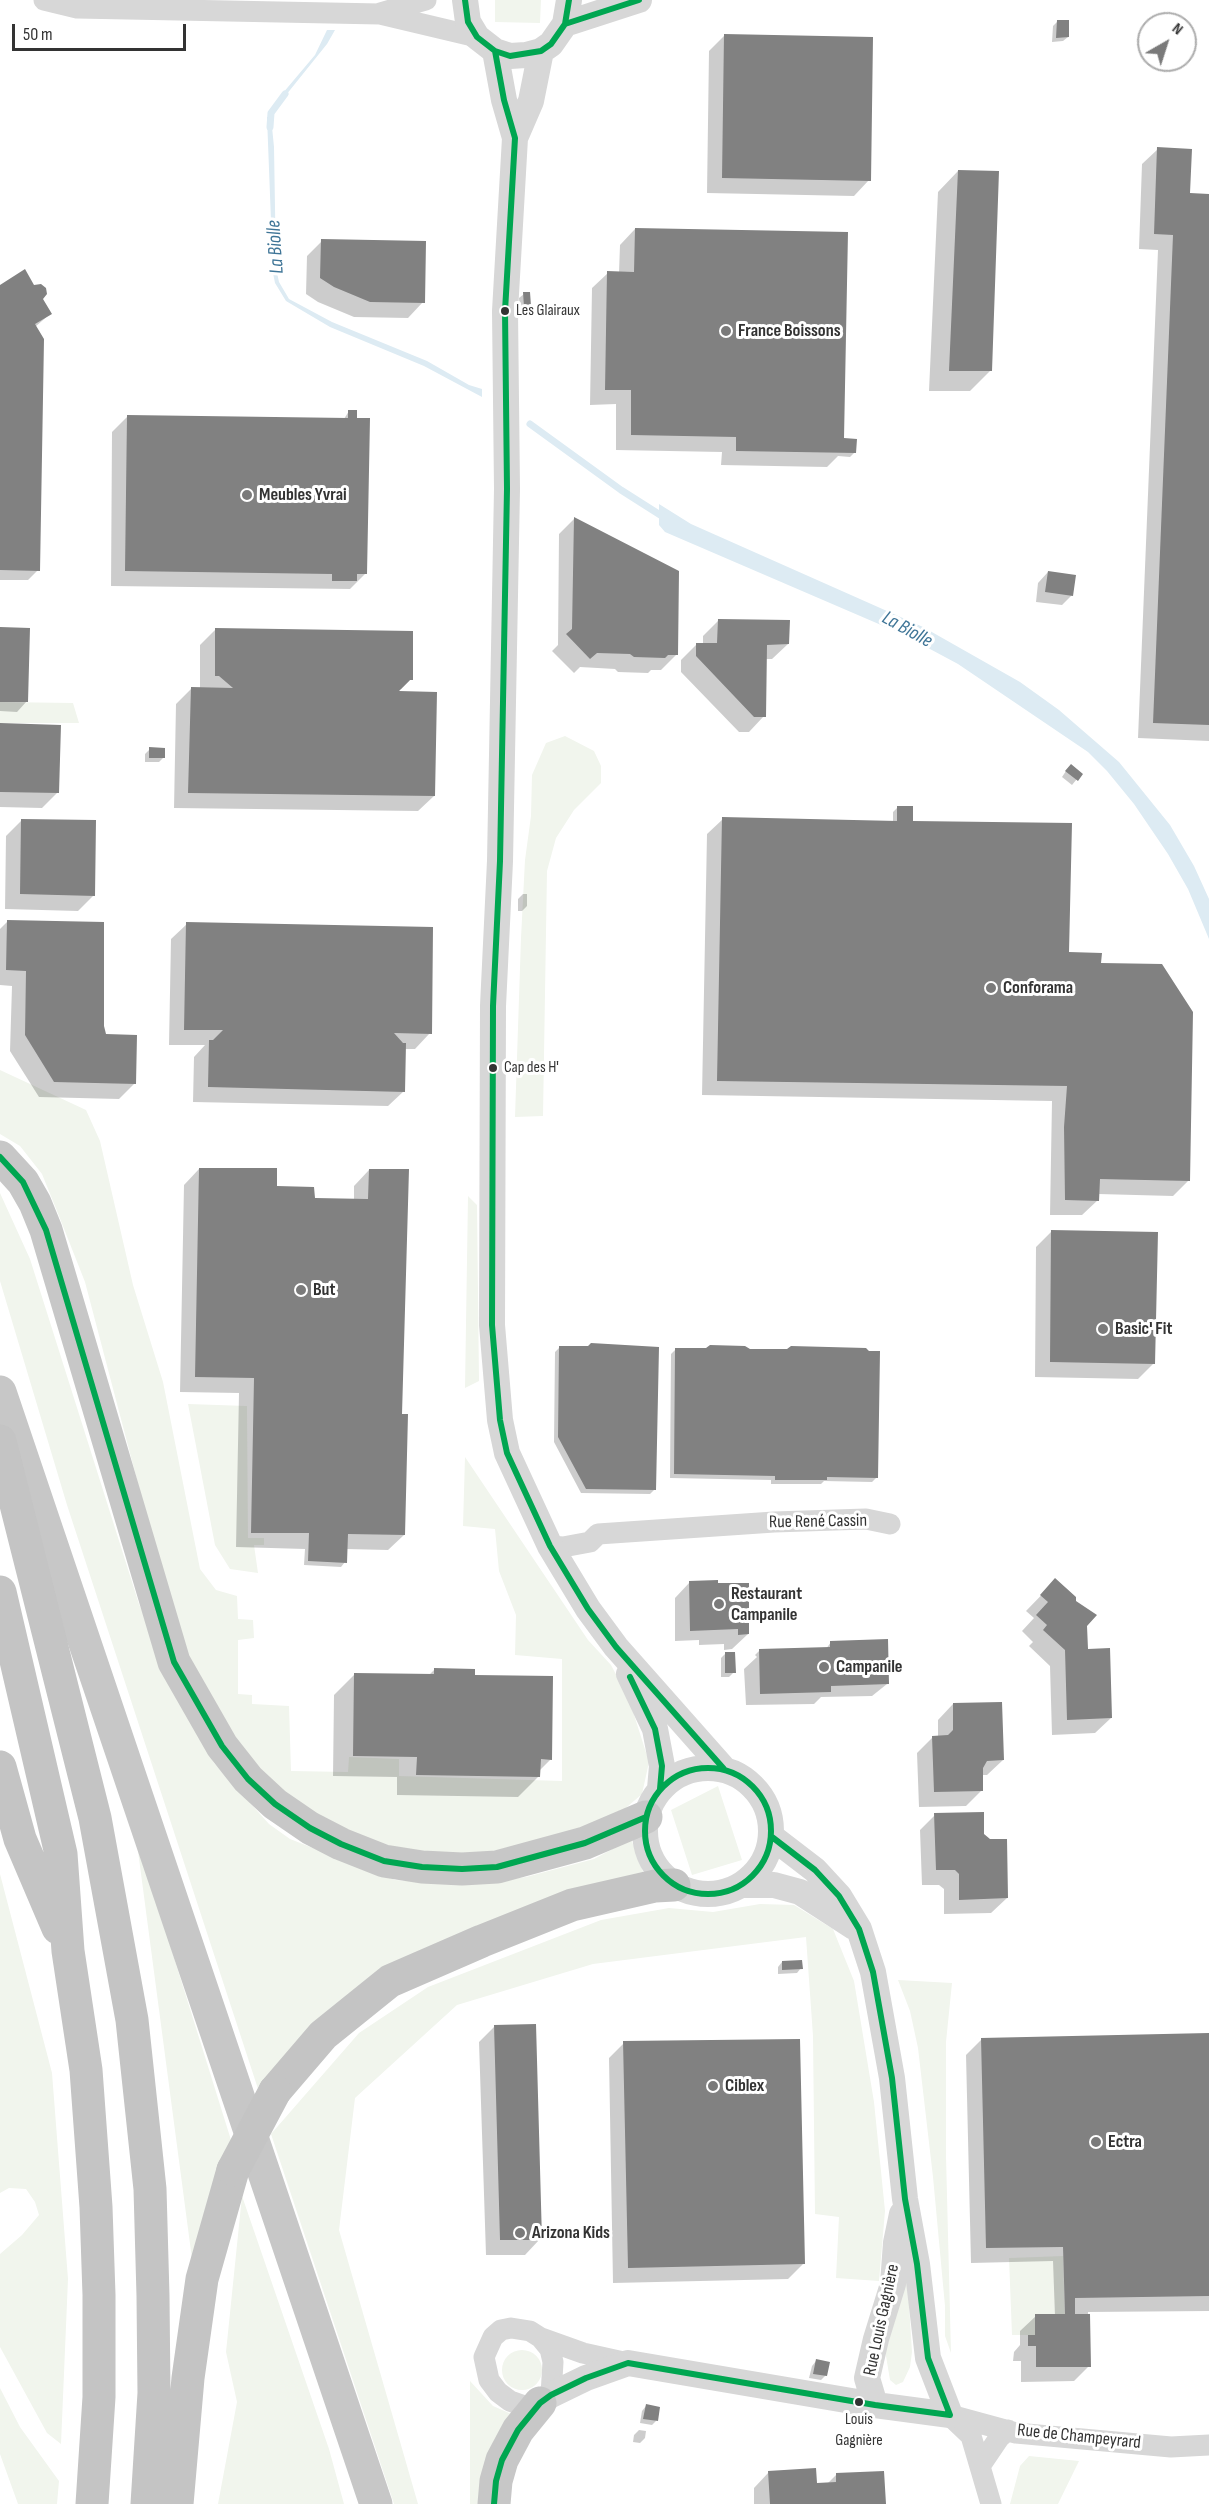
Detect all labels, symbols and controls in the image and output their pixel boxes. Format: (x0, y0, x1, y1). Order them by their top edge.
scale bar (15, 12, 189, 50)
north arrow (1137, 12, 1197, 72)
text: N (1168, 19, 1187, 39)
text: 50 m (23, 24, 53, 45)
water label: La Biolle (262, 219, 290, 275)
place label: Les Glairaux (516, 301, 580, 321)
marker: Les Glairaux (499, 305, 511, 317)
place label: France Boissons (738, 320, 841, 342)
marker: France Boissons (719, 324, 733, 338)
place label: Meubles Yvrai (259, 484, 347, 506)
marker: Meubles Yvrai (240, 488, 254, 502)
water label: La Biolle (878, 606, 936, 654)
place label: Conforama (1003, 977, 1073, 999)
marker: Conforama (984, 981, 998, 995)
place label: Cap des H' (504, 1058, 559, 1078)
marker: Cap des H' (487, 1062, 499, 1074)
place label: But (313, 1279, 335, 1301)
marker: But (294, 1283, 308, 1297)
place label: Basic' Fit (1115, 1318, 1172, 1340)
marker: Basic' Fit (1096, 1322, 1110, 1336)
street label: Rue René Cassin (769, 1510, 867, 1534)
place label: Restaurant Campanile (731, 1583, 802, 1626)
marker: Restaurant Campanile (712, 1597, 726, 1611)
place label: Campanile (836, 1656, 903, 1678)
marker: Campanile (817, 1660, 831, 1674)
place label: Ciblex (725, 2075, 764, 2097)
marker: Ciblex (706, 2079, 720, 2093)
place label: Ectra (1108, 2131, 1142, 2153)
marker: Ectra (1089, 2135, 1103, 2149)
place label: Arizona Kids (532, 2222, 610, 2244)
marker: Arizona Kids (513, 2226, 527, 2240)
street label: Rue Louis Gagnière (860, 2262, 904, 2378)
marker: Louis Gagnière (853, 2396, 865, 2408)
place label: Louis Gagnière (835, 2410, 883, 2448)
street label: Rue de Champeyrard (1016, 2420, 1142, 2454)

